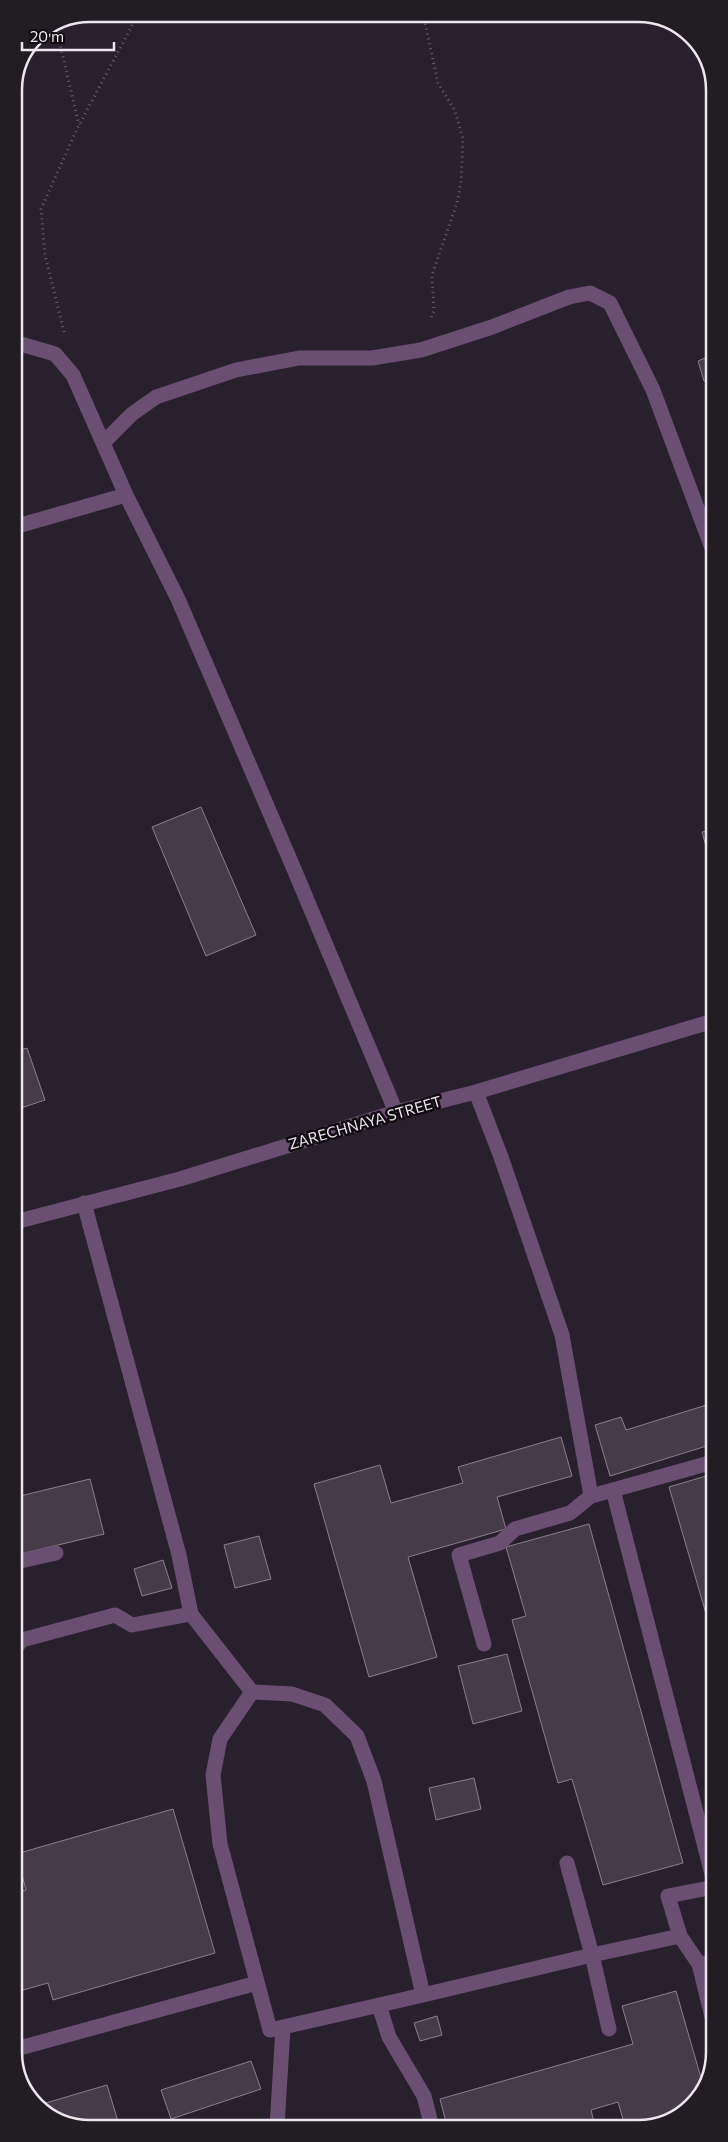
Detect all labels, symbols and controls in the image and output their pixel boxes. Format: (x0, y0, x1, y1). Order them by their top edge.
scale bar (22, 20, 115, 52)
text: 20 m (30, 27, 64, 45)
street label: ZARECHNAYA STREET (286, 1091, 444, 1153)

